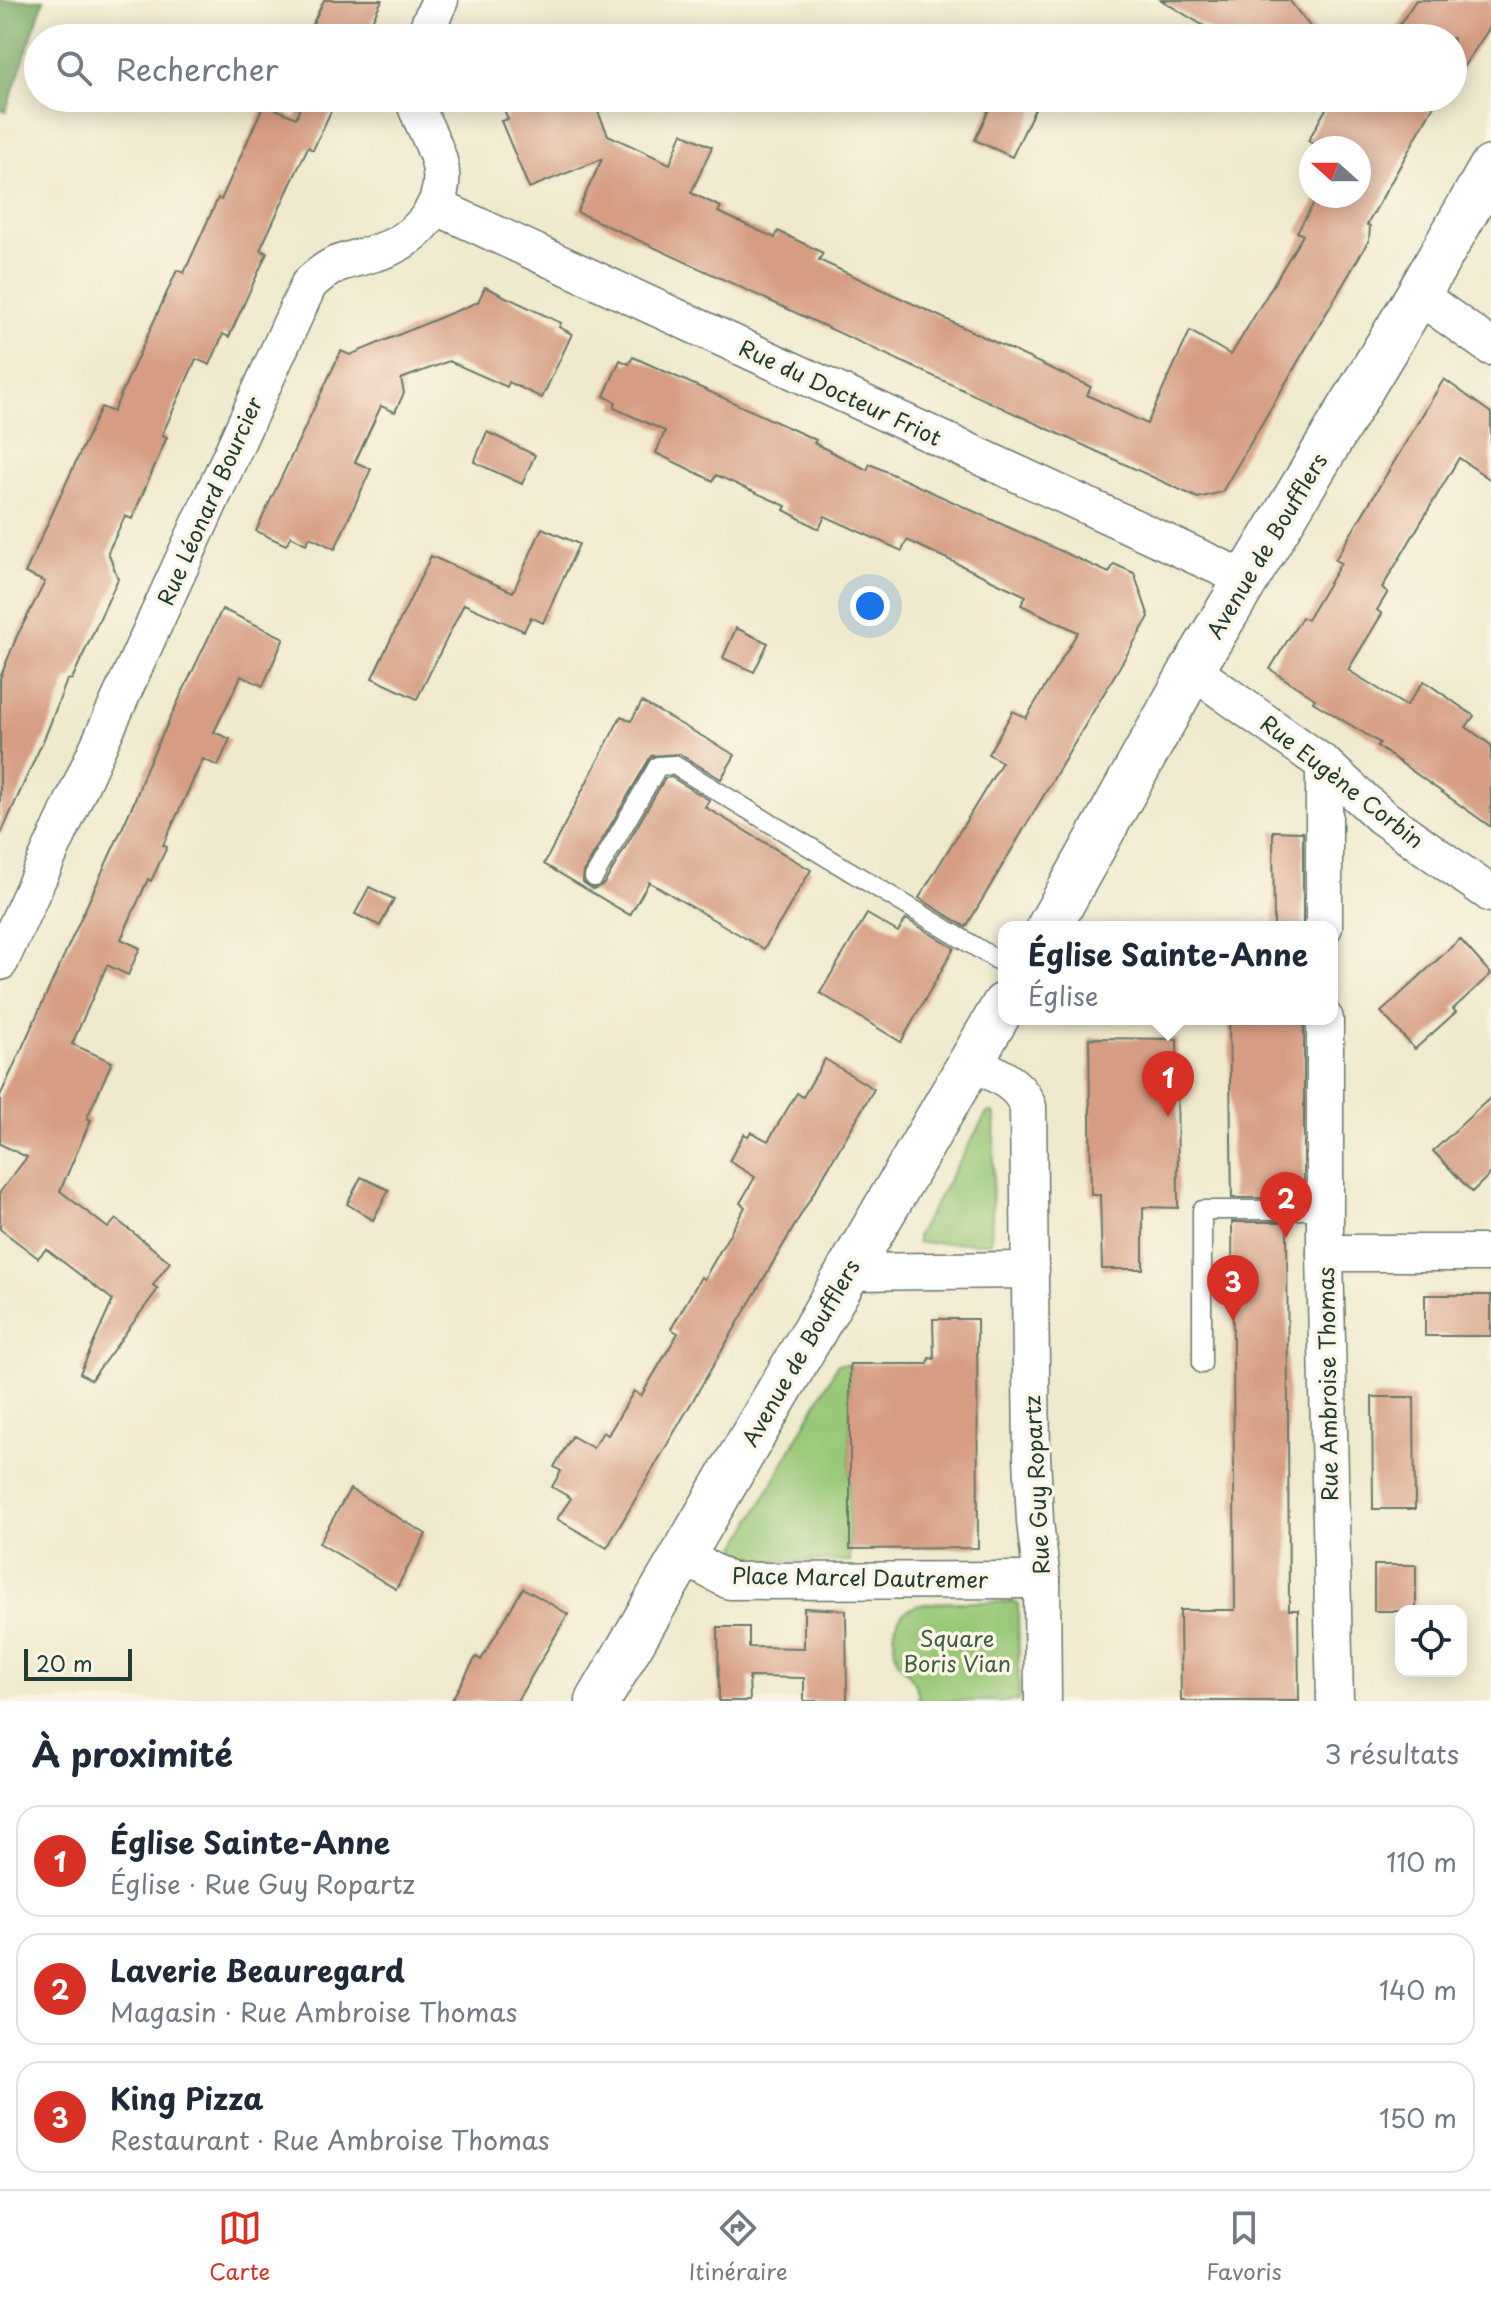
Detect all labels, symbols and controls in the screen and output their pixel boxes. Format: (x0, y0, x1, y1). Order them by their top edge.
search box (24, 24, 1467, 112)
icon: search (52, 46, 96, 90)
text: Rechercher (116, 46, 279, 91)
north arrow (1299, 136, 1371, 208)
street label: Rue du Docteur Friot (734, 330, 947, 453)
street label: Rue Léonard Bourcier (148, 391, 270, 610)
street label: Avenue de Boufflers (1197, 446, 1334, 644)
your location (850, 586, 890, 626)
street label: Rue Eugène Corbin (1254, 706, 1432, 855)
popup (998, 921, 1338, 1025)
text: Église Sainte-Anne (1028, 931, 1308, 976)
text: Église (1028, 976, 1099, 1015)
pin: 1 (1142, 1051, 1194, 1117)
pin: 2 (1260, 1172, 1312, 1238)
street label: Avenue de Boufflers (733, 1252, 867, 1452)
pin: 3 (1207, 1255, 1259, 1321)
street label: Rue Ambroise Thomas (1308, 1267, 1345, 1502)
street label: Rue Guy Ropartz (1014, 1395, 1057, 1575)
street label: Place Marcel Dautremer (732, 1558, 989, 1595)
map controls (1395, 1605, 1467, 1677)
button: locate (1395, 1605, 1467, 1677)
park label: Square Boris Vian (903, 1621, 1011, 1679)
scale bar (24, 1645, 132, 1681)
text: 20 m (36, 1646, 93, 1679)
text: À proximité (32, 1727, 233, 1779)
text: 3 résultats (1325, 1734, 1459, 1773)
text: Église Sainte-Anne (110, 1819, 390, 1864)
text: 1 (54, 1842, 66, 1881)
text: 110 m (1386, 1842, 1457, 1881)
text: Église · Rue Guy Ropartz (110, 1864, 415, 1903)
text: Laverie Beauregard (110, 1947, 405, 1992)
text: 2 (51, 1970, 69, 2009)
text: 140 m (1379, 1970, 1457, 2009)
text: Magasin · Rue Ambroise Thomas (110, 1992, 517, 2031)
text: King Pizza (110, 2075, 264, 2120)
text: 3 (51, 2098, 69, 2137)
text: 150 m (1379, 2098, 1457, 2137)
text: Restaurant · Rue Ambroise Thomas (110, 2120, 550, 2159)
tab: Carte (209, 2206, 270, 2287)
tab: Itinéraire (689, 2206, 788, 2287)
tab: Favoris (1206, 2206, 1282, 2287)

